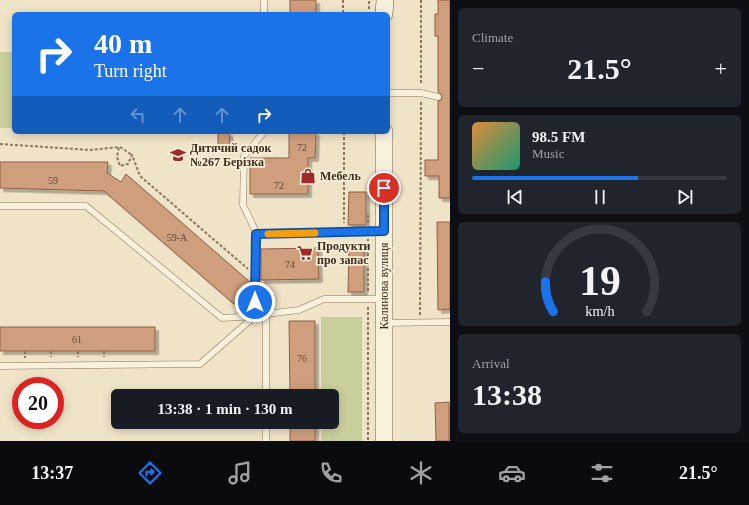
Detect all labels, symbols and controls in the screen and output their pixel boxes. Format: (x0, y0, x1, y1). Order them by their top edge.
icon: right (28, 28, 80, 80)
text: 40 m (94, 28, 152, 59)
text: Climate (472, 30, 513, 45)
text: 21.5° (567, 52, 632, 85)
text: − (472, 56, 484, 81)
text: + (715, 56, 727, 81)
text: Turn right (94, 61, 167, 81)
icon: left (127, 104, 149, 126)
icon: ahead (169, 104, 191, 126)
icon: ahead (211, 104, 233, 126)
icon: right (253, 104, 275, 126)
text: 98.5 FM (532, 129, 585, 145)
place label: Дитячий садок №267 Берізка (190, 141, 272, 169)
house number: 72 (297, 142, 307, 153)
school or university icon: Дитячий садок №267 Берізка (169, 146, 187, 164)
text: Music (532, 146, 565, 161)
shop icon: Мебель (299, 167, 317, 185)
place label: Мебель (320, 169, 361, 183)
pin (367, 171, 401, 205)
house number: 59 (48, 175, 58, 186)
icon: arrive (373, 177, 395, 199)
house number: 72 (274, 180, 284, 191)
icon: previous (504, 186, 526, 208)
icon: pause (589, 186, 611, 208)
icon: next (674, 186, 696, 208)
house number: 59-А (167, 232, 188, 243)
place label: Продукти про запас (317, 239, 371, 267)
street label: Калинова вулиця (377, 242, 391, 330)
supermarket icon: Продукти про запас (296, 244, 314, 262)
text: 19 (579, 258, 620, 304)
house number: 74 (285, 259, 295, 270)
position arrow (234, 281, 276, 323)
text: km/h (585, 303, 614, 319)
house number: 61 (72, 334, 82, 345)
house number: 76 (297, 353, 307, 364)
text: Arrival (472, 356, 510, 371)
speed limit sign: 20 (12, 377, 64, 429)
text: 13:38 (472, 378, 542, 411)
text: 13:38 · 1 min · 130 m (158, 401, 293, 417)
icon: directions (136, 459, 164, 487)
icon: music (226, 459, 254, 487)
icon: phone (317, 459, 345, 487)
icon: climate (407, 459, 435, 487)
icon: car (498, 459, 526, 487)
icon: filters (588, 459, 616, 487)
text: 13:37 (31, 463, 73, 483)
text: 21.5° (679, 463, 718, 483)

